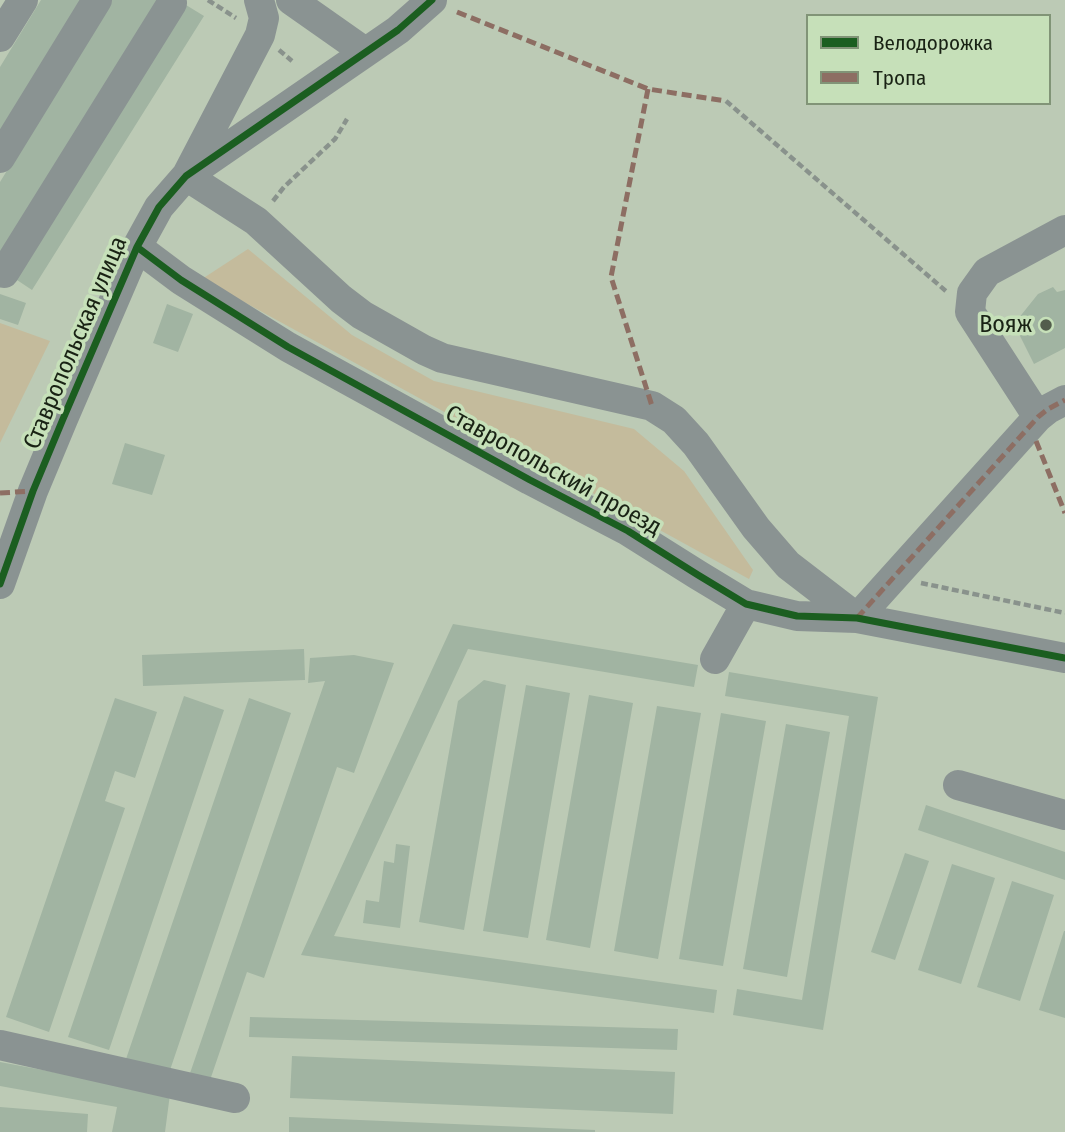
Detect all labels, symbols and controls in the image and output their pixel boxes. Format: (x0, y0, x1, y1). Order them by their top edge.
legend (806, 14, 1051, 105)
text: Велодорожка (873, 30, 993, 56)
text: Тропа (873, 65, 926, 91)
street label: Ставропольская улица (18, 232, 134, 454)
place label: Вояж (979, 311, 1032, 339)
marker: Вояж (1038, 317, 1054, 333)
street label: Ставропольский проезд (440, 400, 666, 542)

